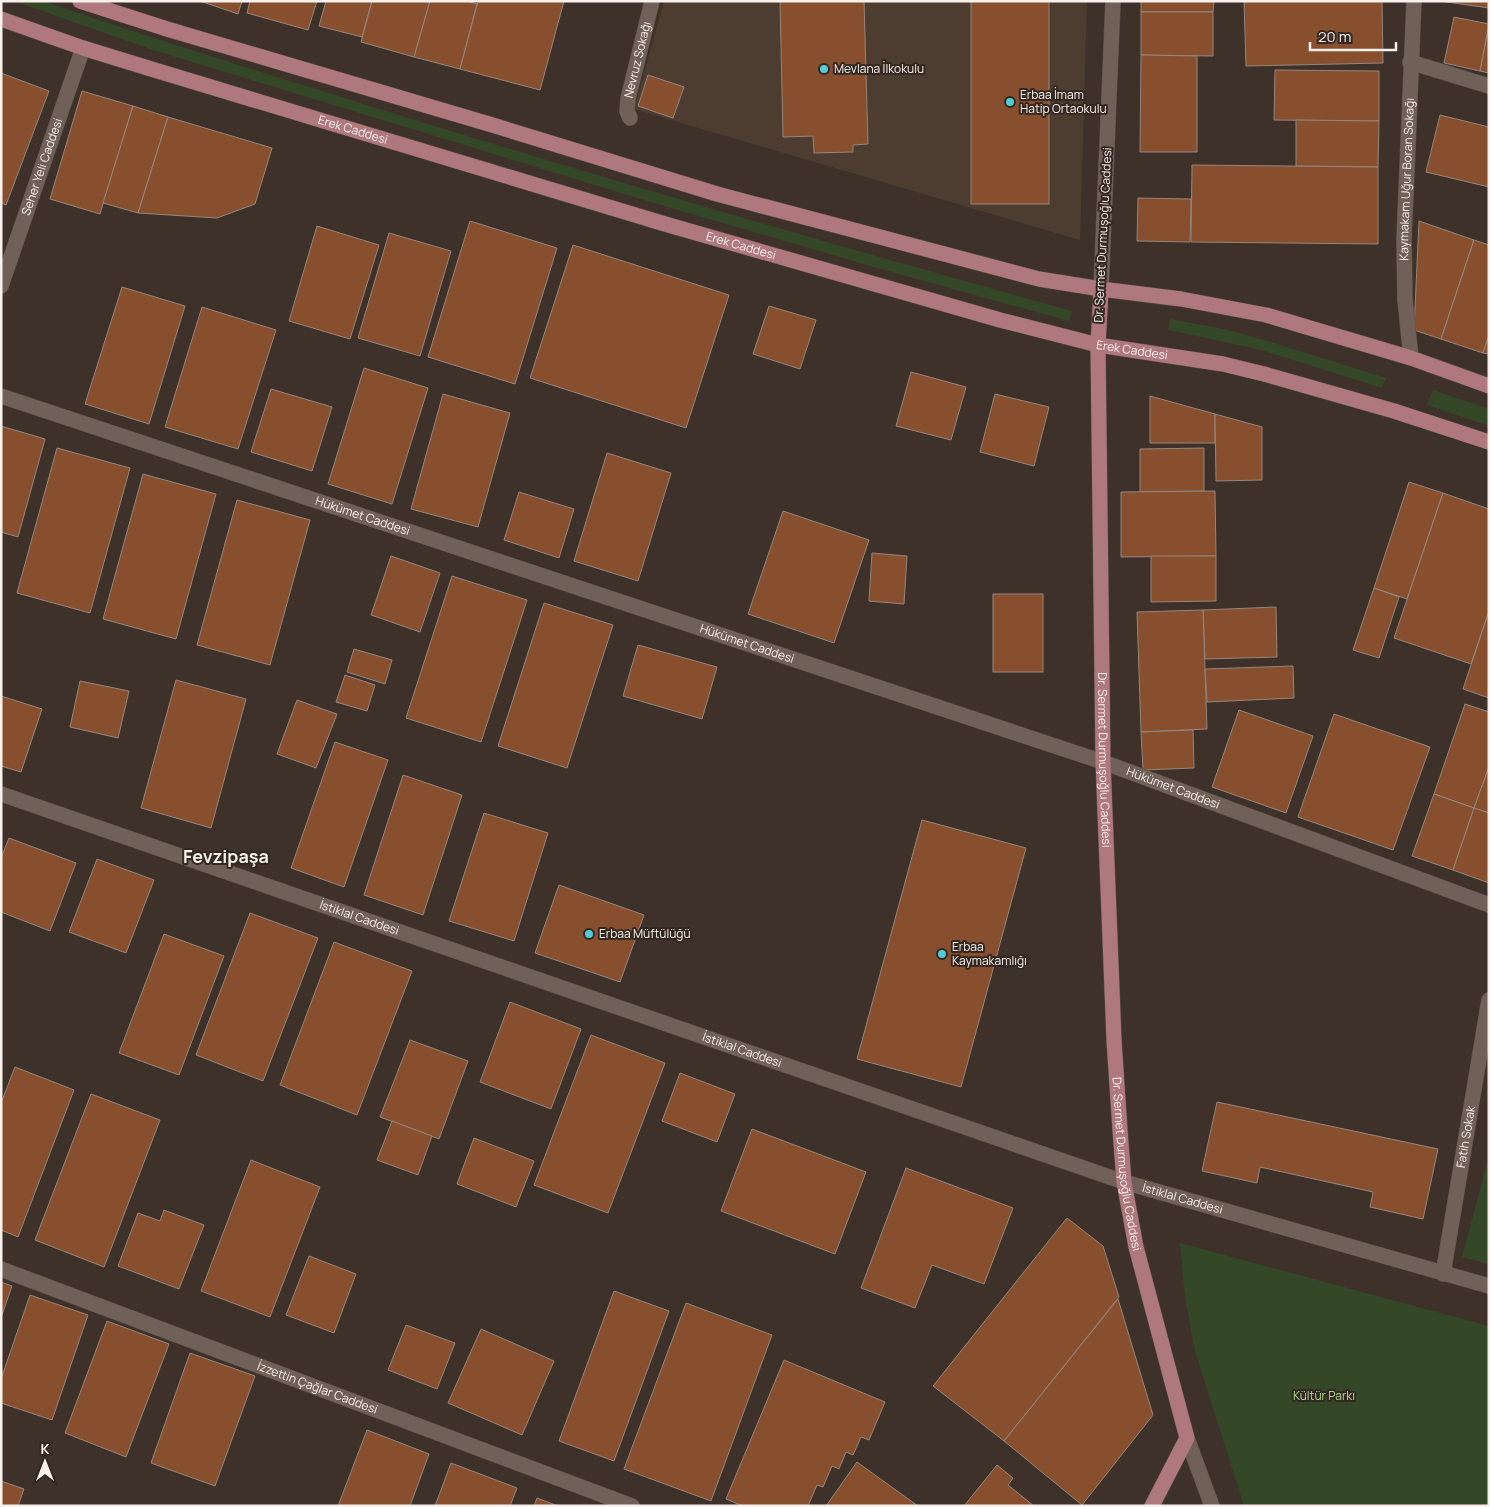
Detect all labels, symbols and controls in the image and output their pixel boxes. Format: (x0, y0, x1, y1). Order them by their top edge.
street label: Nevruz Sokağı (620, 20, 655, 100)
scale bar (1310, 20, 1396, 52)
text: 20 m (1318, 26, 1351, 47)
place label: Mevlana İlkokulu (834, 60, 924, 77)
marker: Mevlana İlkokulu (818, 63, 830, 75)
place label: Erbaa İmam Hatip Ortaokulu (1020, 86, 1107, 117)
marker: Erbaa İmam Hatip Ortaokulu (1004, 96, 1016, 108)
street label: Kaymakam Uğur Boran Sokağı (1395, 98, 1418, 261)
street label: Erek Caddesi (316, 111, 390, 148)
street label: Seher Yeli Caddesi (17, 116, 66, 218)
street label: Dr. Sermet Durmuşoğlu Caddesi (1089, 147, 1116, 323)
street label: Erek Caddesi (704, 227, 778, 263)
street label: Erek Caddesi (1095, 336, 1169, 363)
street label: Hükümet Caddesi (313, 492, 412, 539)
street label: Hükümet Caddesi (698, 620, 797, 667)
street label: Dr. Sermet Durmuşoğlu Caddesi (1094, 672, 1115, 848)
street label: Hükümet Caddesi (1124, 762, 1222, 813)
district label: Fevzipaşa (183, 844, 269, 868)
street label: İstiklal Caddesi (317, 896, 401, 939)
place label: Erbaa Müftülüğü (599, 925, 691, 942)
marker: Erbaa Müftülüğü (583, 928, 595, 940)
place label: Erbaa Kaymakamlığı (952, 938, 1027, 969)
marker: Erbaa Kaymakamlığı (936, 948, 948, 960)
street label: İstiklal Caddesi (700, 1028, 784, 1071)
street label: Dr. Sermet Durmuşoğlu Caddesi (1108, 1076, 1146, 1253)
street label: Fatih Sokak (1452, 1103, 1479, 1169)
street label: İstiklal Caddesi (1140, 1179, 1225, 1218)
street label: İzzettin Çağlar Caddesi (255, 1357, 380, 1418)
park label: Kültür Parkı (1293, 1387, 1355, 1404)
north arrow (20, 1437, 70, 1487)
text: K (40, 1439, 50, 1458)

